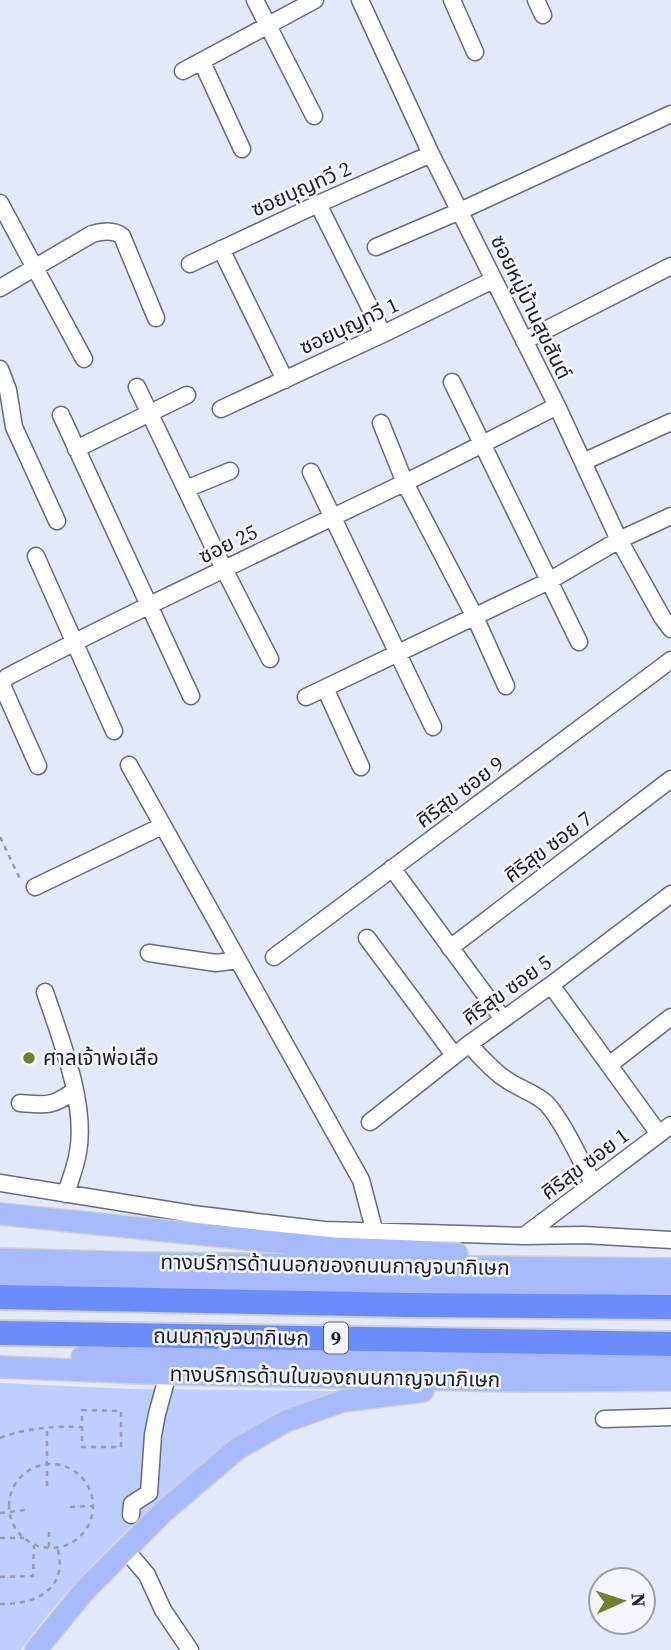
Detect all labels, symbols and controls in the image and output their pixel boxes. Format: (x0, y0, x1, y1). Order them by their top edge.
street label: ซอยบุญทวี 2 (246, 154, 355, 223)
street label: ซอยหมู่บ้านสุขสันต์ (484, 230, 579, 384)
street label: ซอยบุญทวี 1 (294, 290, 403, 361)
street label: ซอย 25 (194, 517, 262, 570)
street label: ศิริสุข ซอย 9 (410, 749, 510, 834)
street label: ศิริสุข ซอย 7 (498, 804, 598, 889)
street label: ศิริสุข ซอย 5 (456, 947, 557, 1032)
place label: ศาลเจ้าพ่อเสือ (43, 1043, 159, 1072)
marker: ศาลเจ้าพ่อเสือ (21, 1050, 37, 1066)
street label: ศิริสุข ซอย 1 (535, 1121, 635, 1206)
street label: ทางบริการด้านนอกของถนนกาญจนาภิเษก (160, 1247, 510, 1282)
street label: ถนนกาญจนาภิเษก (153, 1321, 309, 1352)
road number: 9 (324, 1322, 348, 1354)
street label: ทางบริการด้านในของถนนกาญจนาภิเษก (169, 1359, 501, 1394)
north arrow (587, 1566, 657, 1636)
text: N (626, 1593, 652, 1608)

